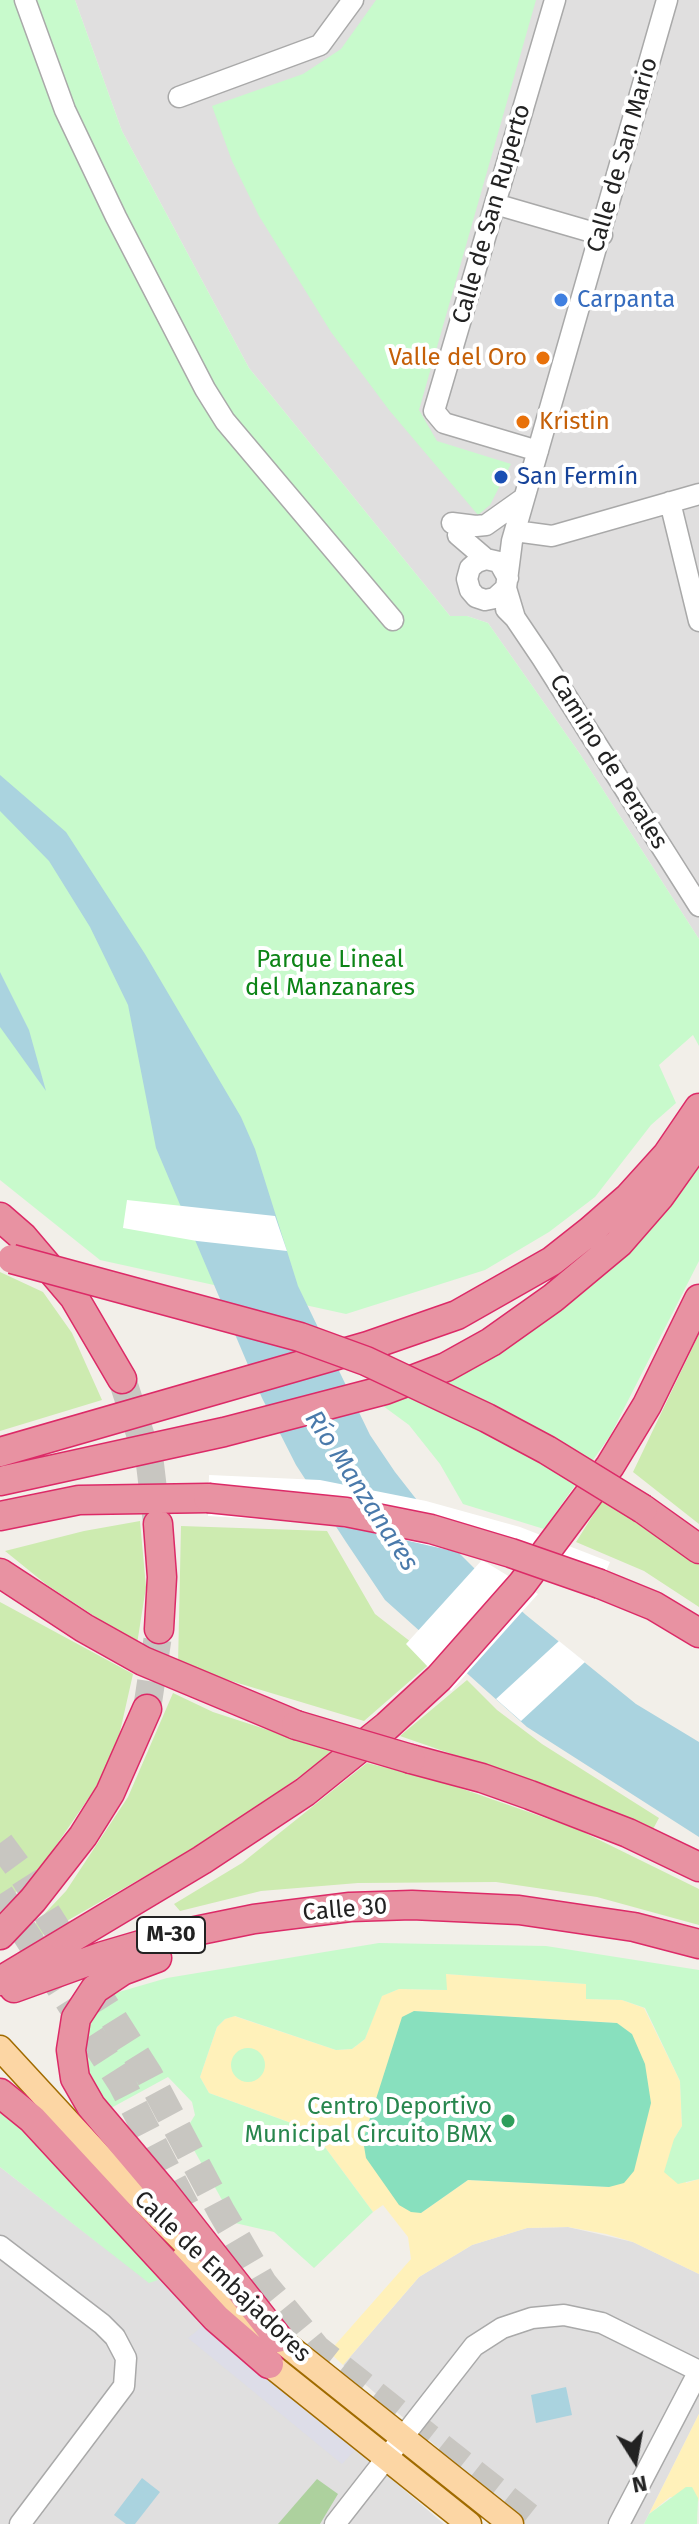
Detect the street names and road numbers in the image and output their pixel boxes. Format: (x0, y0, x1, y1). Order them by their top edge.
street label: Calle de San Mario (581, 54, 665, 256)
street label: Calle de San Ruperto (447, 101, 537, 327)
street label: Camino de Perales (543, 669, 673, 855)
street label: Calle 30 (302, 1892, 388, 1928)
road number: M-30 (137, 1917, 205, 1953)
street label: Calle de Embajadores (128, 2185, 316, 2369)

